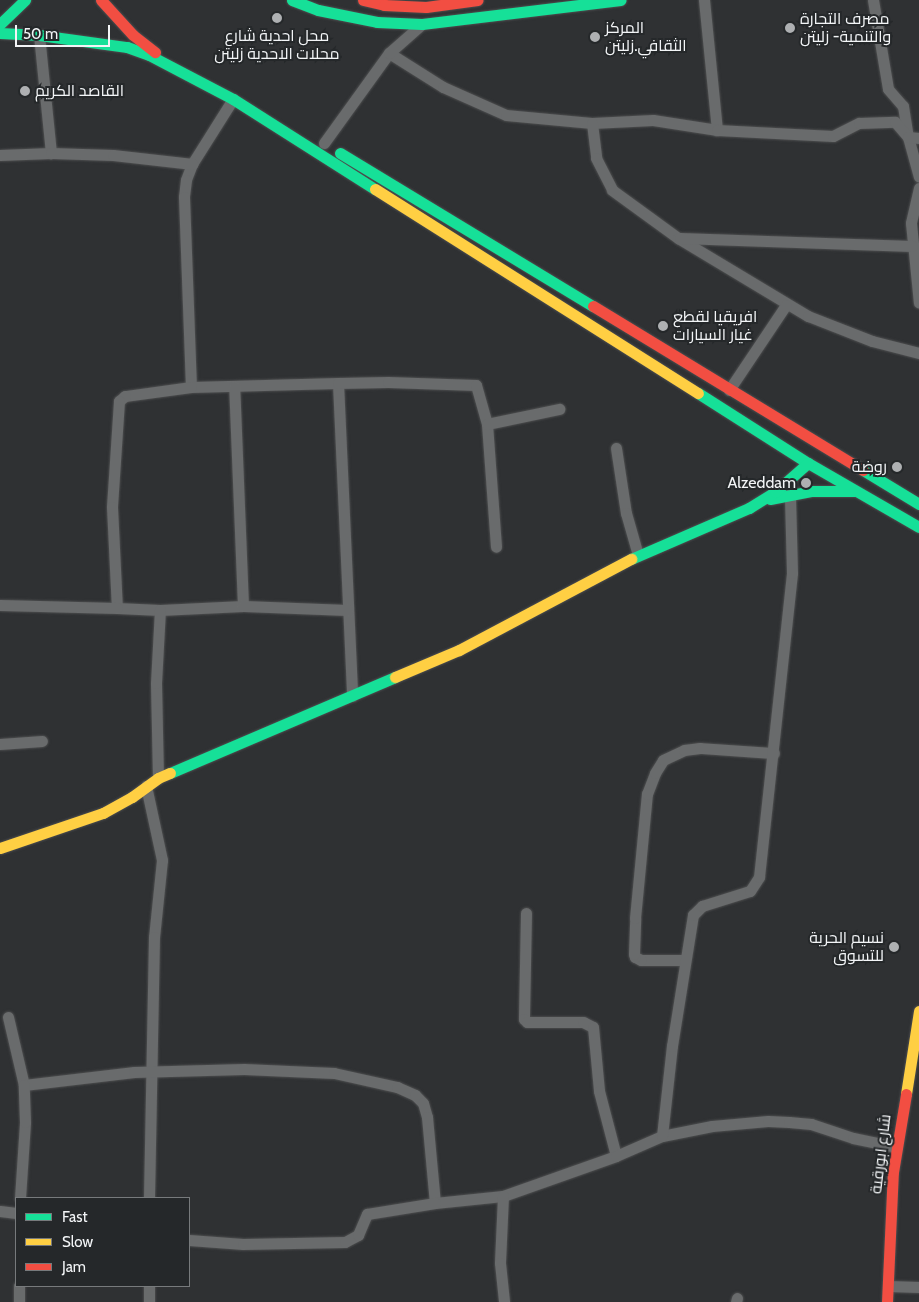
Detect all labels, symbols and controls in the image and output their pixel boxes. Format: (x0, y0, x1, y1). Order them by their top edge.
place label: مصرف التجارة والتنمية- زليتن (800, 9, 891, 47)
marker: محل احدية شارع محلات الاحدية زليتن (271, 12, 283, 24)
scale bar (18, 15, 112, 47)
place label: المركز الثقافي.زليتن (605, 18, 687, 56)
marker: مصرف التجارة والتنمية- زليتن (784, 22, 796, 34)
text: 50 m (23, 25, 58, 43)
place label: محل احدية شارع محلات الاحدية زليتن (214, 26, 340, 64)
marker: المركز الثقافي.زليتن (589, 31, 601, 43)
place label: القاصد الكريم (35, 81, 124, 101)
marker: القاصد الكريم (19, 85, 31, 97)
place label: افريقيا لقطع غيار السيارات (673, 307, 757, 345)
marker: افريقيا لقطع غيار السيارات (657, 320, 669, 332)
place label: روضة (852, 457, 887, 477)
marker: روضة (891, 461, 903, 473)
place label: Alzeddam (727, 473, 796, 493)
marker: Alzeddam (800, 477, 812, 489)
place label: نسيم الحرية للتسوق (809, 928, 884, 966)
marker: نسيم الحرية للتسوق (888, 941, 900, 953)
street label: شارع ابورقية (867, 1113, 895, 1195)
legend (15, 1197, 190, 1287)
text: Fast (62, 1208, 87, 1226)
text: Slow (62, 1233, 93, 1251)
text: Jam (62, 1258, 86, 1276)

